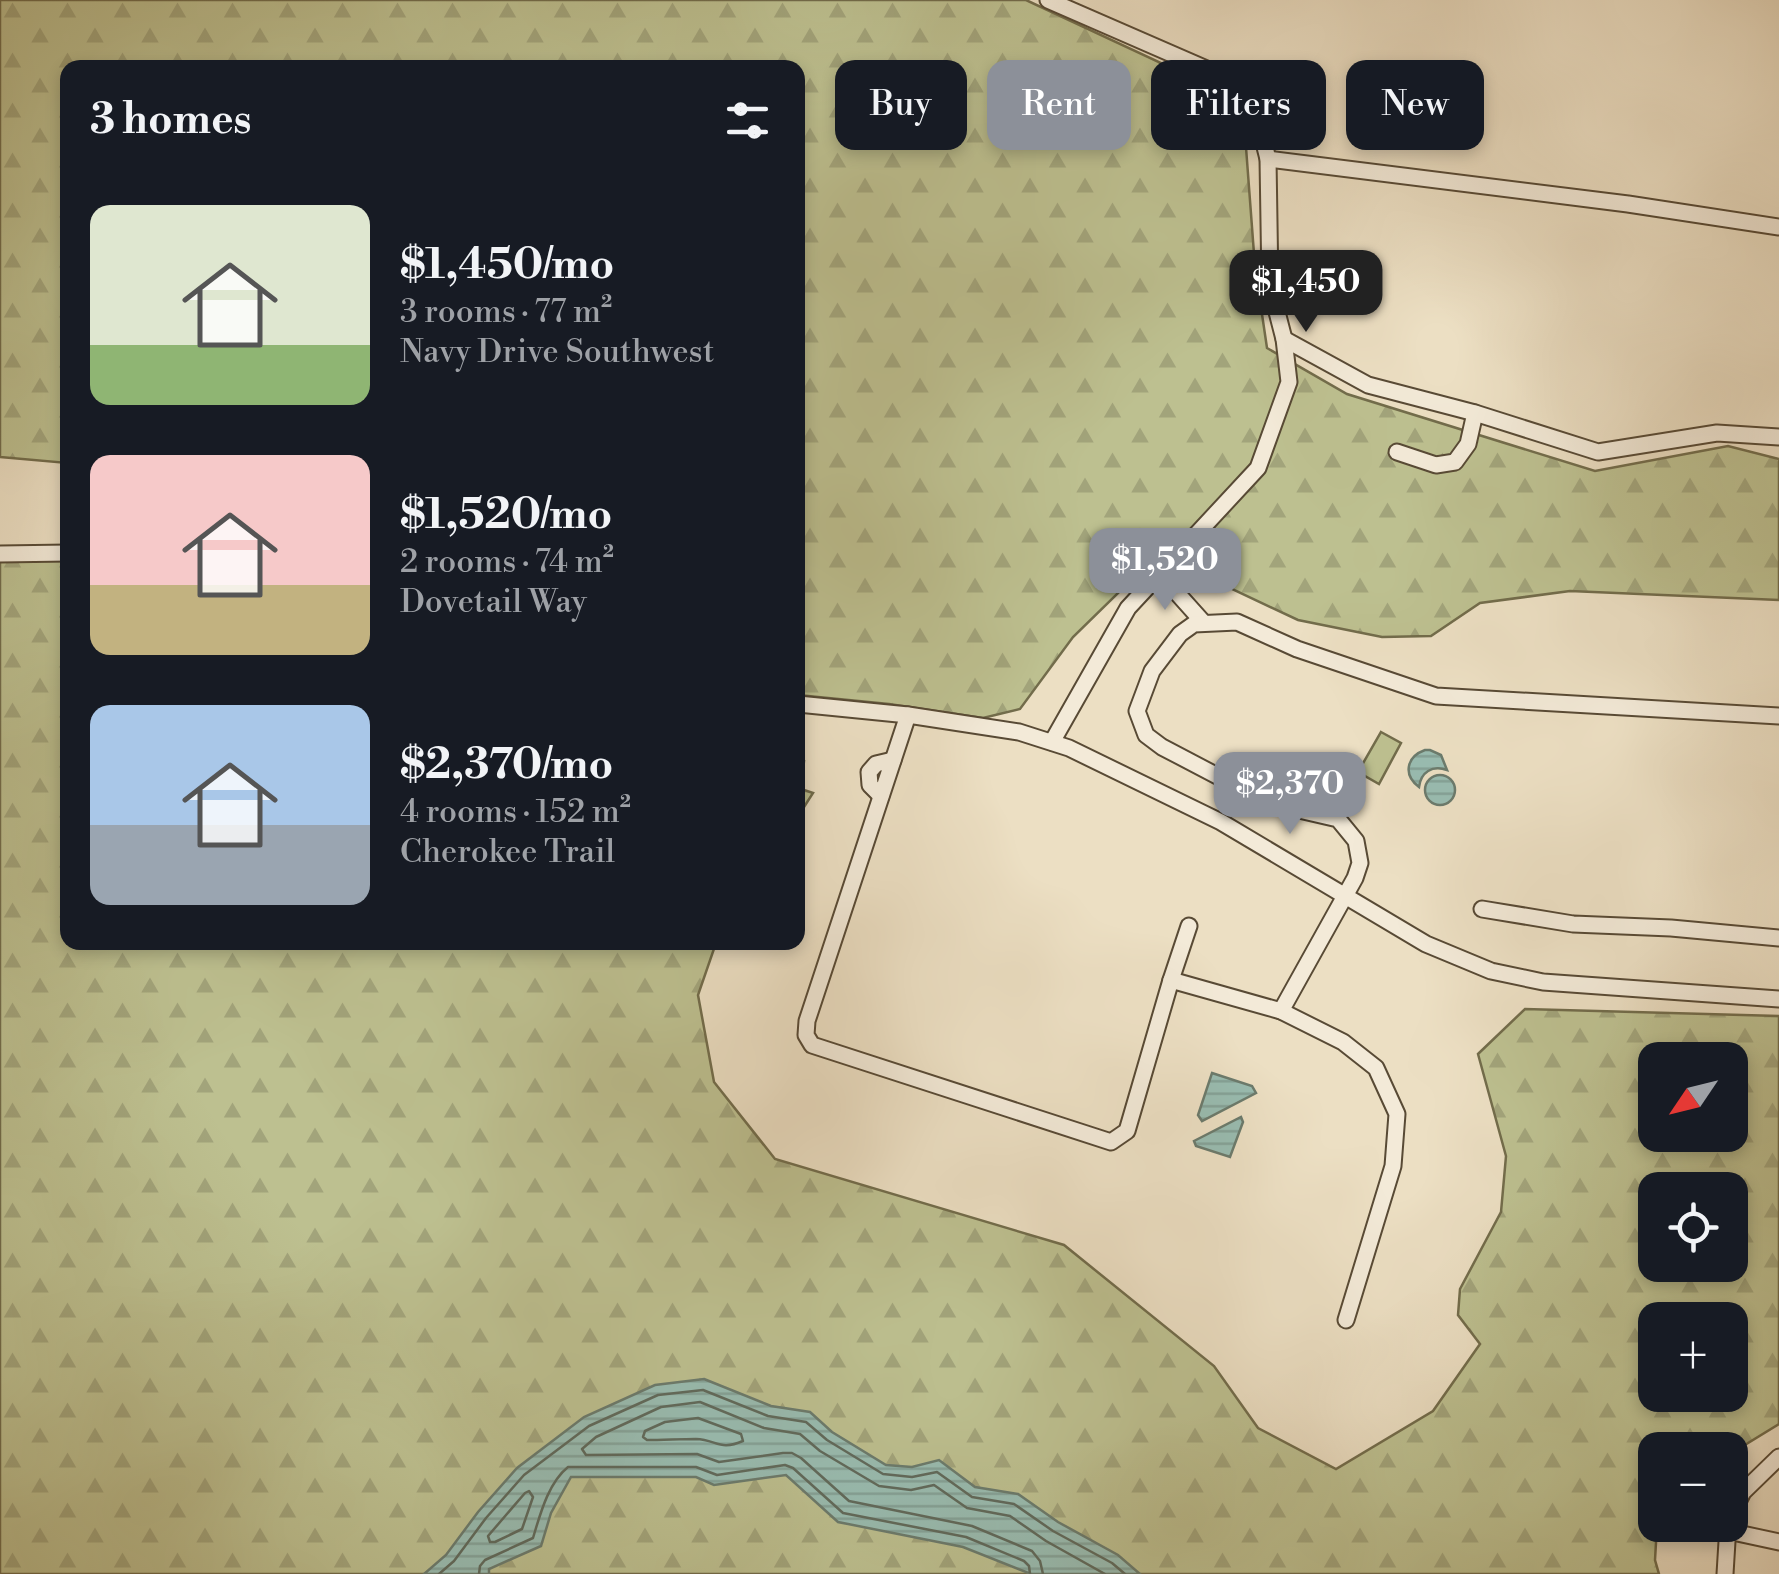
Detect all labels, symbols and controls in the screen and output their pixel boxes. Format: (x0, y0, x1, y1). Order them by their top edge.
chip: Buy (835, 60, 967, 150)
chip: Rent (987, 60, 1131, 150)
chip: Filters (1151, 60, 1326, 150)
chip: New (1346, 60, 1484, 150)
icon: filters (720, 93, 775, 148)
text: 3 homes (90, 94, 252, 147)
text: $1,450/mo (400, 239, 614, 292)
icon: home (170, 245, 290, 365)
pin: $1,450 (1225, 250, 1387, 335)
text: $1,450 (1251, 262, 1361, 302)
text: 3 rooms · 77 m² (400, 292, 612, 332)
text: Navy Drive Southwest (400, 332, 714, 372)
text: $1,520/mo (400, 489, 612, 542)
icon: home (170, 495, 290, 615)
pin: $1,520 (1084, 528, 1246, 613)
text: $1,520 (1111, 540, 1219, 580)
text: 2 rooms · 74 m² (400, 542, 614, 582)
text: Dovetail Way (400, 582, 587, 622)
text: $2,370/mo (400, 739, 613, 792)
icon: home (170, 745, 290, 865)
pin: $2,370 (1209, 752, 1371, 837)
text: $2,370 (1236, 764, 1344, 804)
text: 4 rooms · 152 m² (400, 792, 631, 832)
text: Cherokee Trail (400, 832, 615, 872)
north arrow (1638, 1042, 1748, 1152)
map controls (1638, 1042, 1748, 1542)
button: locate (1638, 1172, 1748, 1282)
button: + (1638, 1302, 1748, 1412)
button: − (1638, 1432, 1748, 1542)

